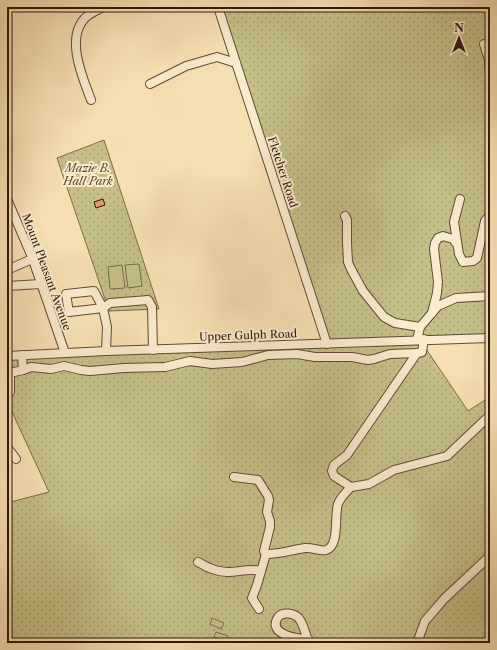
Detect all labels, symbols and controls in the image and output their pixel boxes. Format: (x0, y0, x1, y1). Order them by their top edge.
north arrow (439, 18, 479, 58)
text: N (454, 21, 464, 35)
street label: Fletcher Road (265, 135, 301, 210)
park label: Mazie B. Hall Park (62, 161, 113, 188)
street label: Mount Pleasant Avenue (19, 212, 75, 332)
street label: Upper Gulph Road (199, 326, 298, 344)

